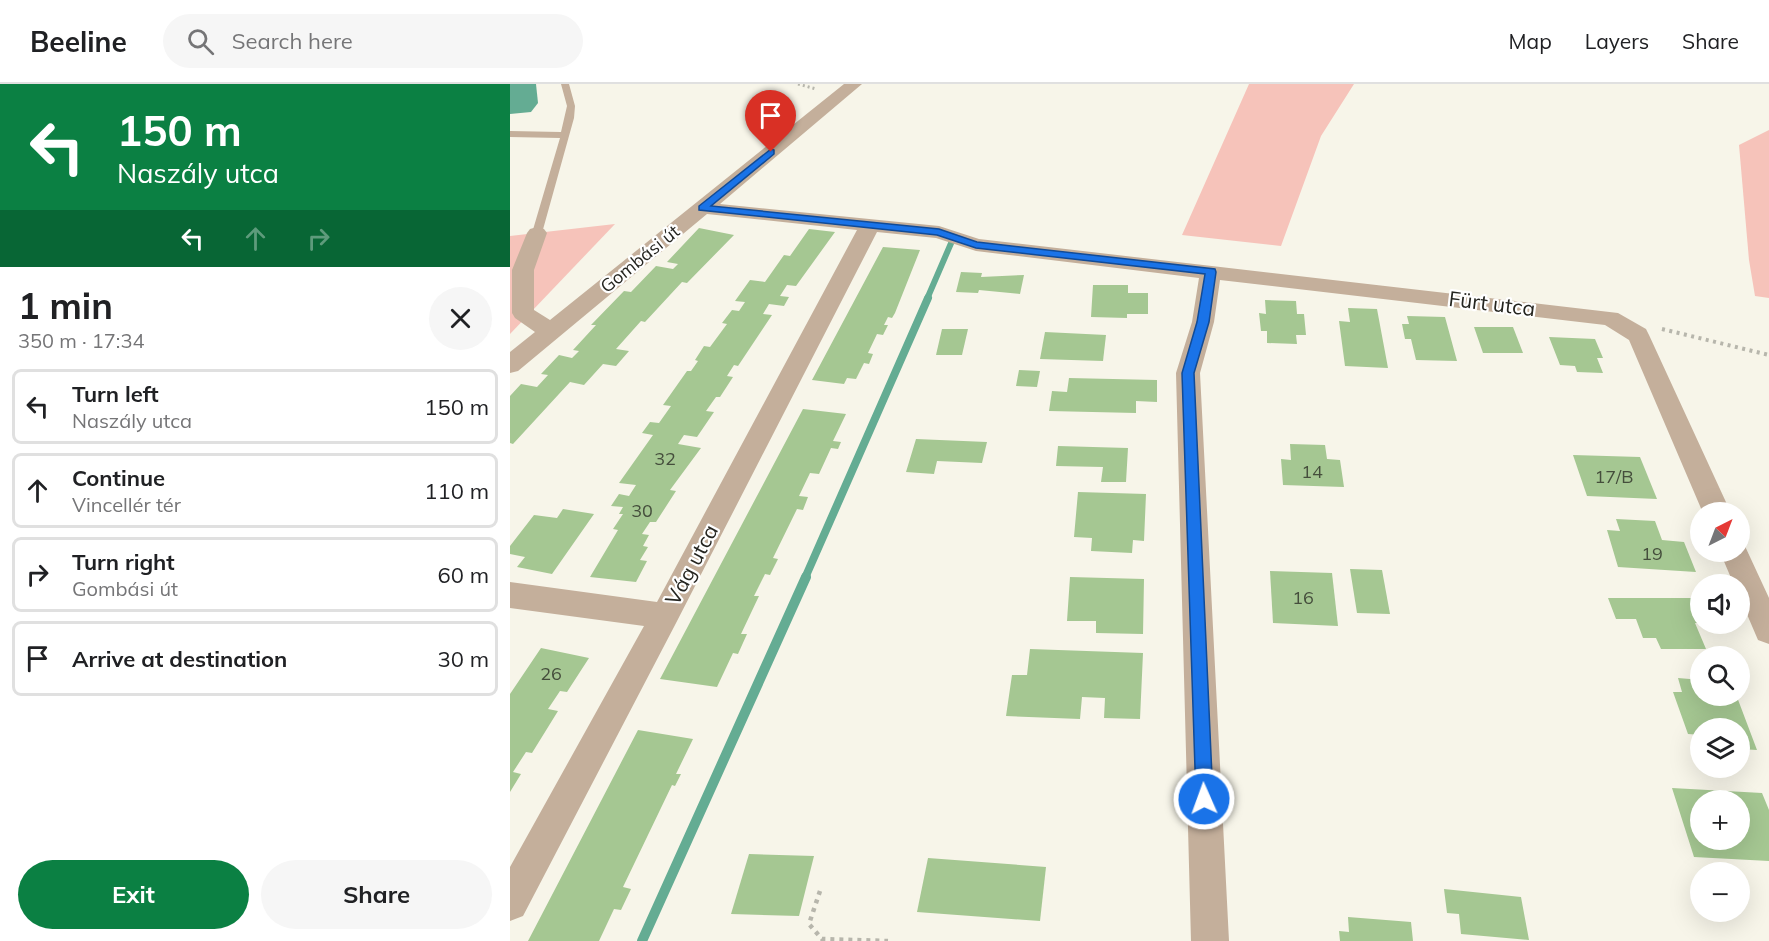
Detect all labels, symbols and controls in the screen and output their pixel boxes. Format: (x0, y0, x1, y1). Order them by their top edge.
search box (163, 14, 583, 68)
text: Beeline (30, 24, 127, 59)
icon: search (184, 25, 217, 58)
text: Search here (232, 27, 353, 55)
text: Map (1509, 28, 1552, 54)
text: Layers (1585, 28, 1649, 54)
text: Share (1682, 28, 1739, 54)
pin (745, 90, 796, 152)
icon: arrive (754, 99, 787, 132)
text: 150 m (117, 104, 242, 157)
icon: left (18, 108, 96, 186)
text: Naszály utca (117, 156, 279, 190)
street label: Gombási út (595, 220, 684, 298)
icon: left (176, 222, 209, 255)
icon: ahead (239, 222, 272, 255)
icon: right (302, 222, 335, 255)
text: 1 min (18, 283, 113, 328)
street label: Fürt utca (1447, 285, 1537, 321)
button: close (429, 287, 492, 350)
text: 350 m · 17:34 (18, 328, 144, 353)
text: Turn left (72, 380, 159, 408)
icon: left (21, 390, 54, 423)
text: 150 m (424, 393, 489, 421)
text: Naszály utca (72, 408, 192, 433)
house number: 32 (654, 447, 676, 470)
house number: 14 (1301, 460, 1323, 483)
text: Continue (72, 464, 165, 492)
house number: 17/B (1595, 465, 1634, 488)
icon: ahead (21, 474, 54, 507)
text: 110 m (424, 477, 489, 505)
text: Vincellér tér (72, 492, 181, 517)
house number: 30 (631, 499, 653, 522)
north arrow (1690, 502, 1750, 562)
map controls (1690, 502, 1750, 922)
street label: Vág utca (659, 520, 723, 609)
house number: 19 (1641, 542, 1663, 565)
text: Turn right (72, 548, 175, 576)
icon: right (21, 558, 54, 591)
text: 60 m (438, 561, 489, 589)
button: sound (1690, 574, 1750, 634)
text: Gombási út (72, 576, 178, 601)
house number: 16 (1292, 586, 1314, 609)
icon: arrive (21, 642, 54, 675)
text: Arrive at destination (72, 645, 287, 673)
text: 30 m (438, 645, 489, 673)
button: search (1690, 646, 1750, 706)
house number: 26 (540, 662, 562, 685)
button: layers (1690, 718, 1750, 778)
position arrow (1172, 767, 1236, 831)
button: + (1690, 790, 1750, 850)
button: Exit (18, 860, 249, 929)
button: Share (261, 860, 492, 929)
button: − (1690, 862, 1750, 922)

